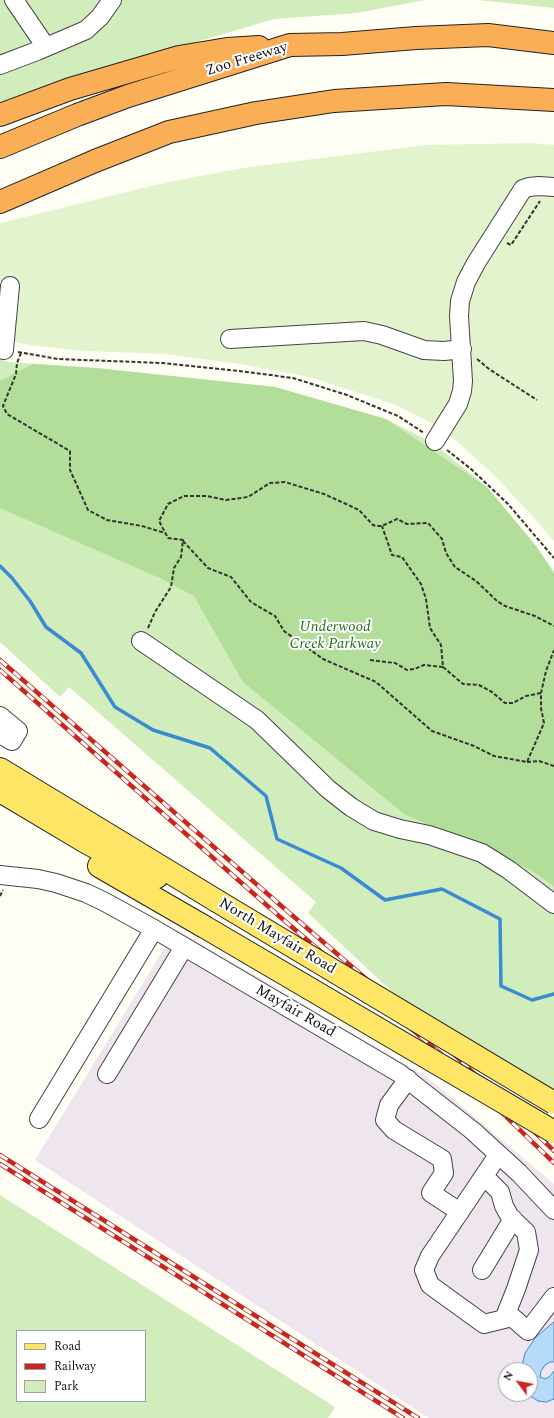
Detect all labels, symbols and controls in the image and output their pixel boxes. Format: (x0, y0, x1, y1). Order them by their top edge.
street label: Zoo Freeway (204, 39, 290, 81)
park label: Underwood Creek Parkway (289, 619, 381, 654)
street label: North Mayfair Road (215, 895, 339, 979)
street label: Mayfair Road (252, 982, 338, 1042)
legend (16, 1330, 146, 1402)
text: Road (54, 1337, 81, 1356)
text: Railway (54, 1357, 96, 1376)
north arrow (498, 1362, 538, 1402)
text: N (499, 1368, 518, 1384)
text: Park (54, 1377, 79, 1396)

